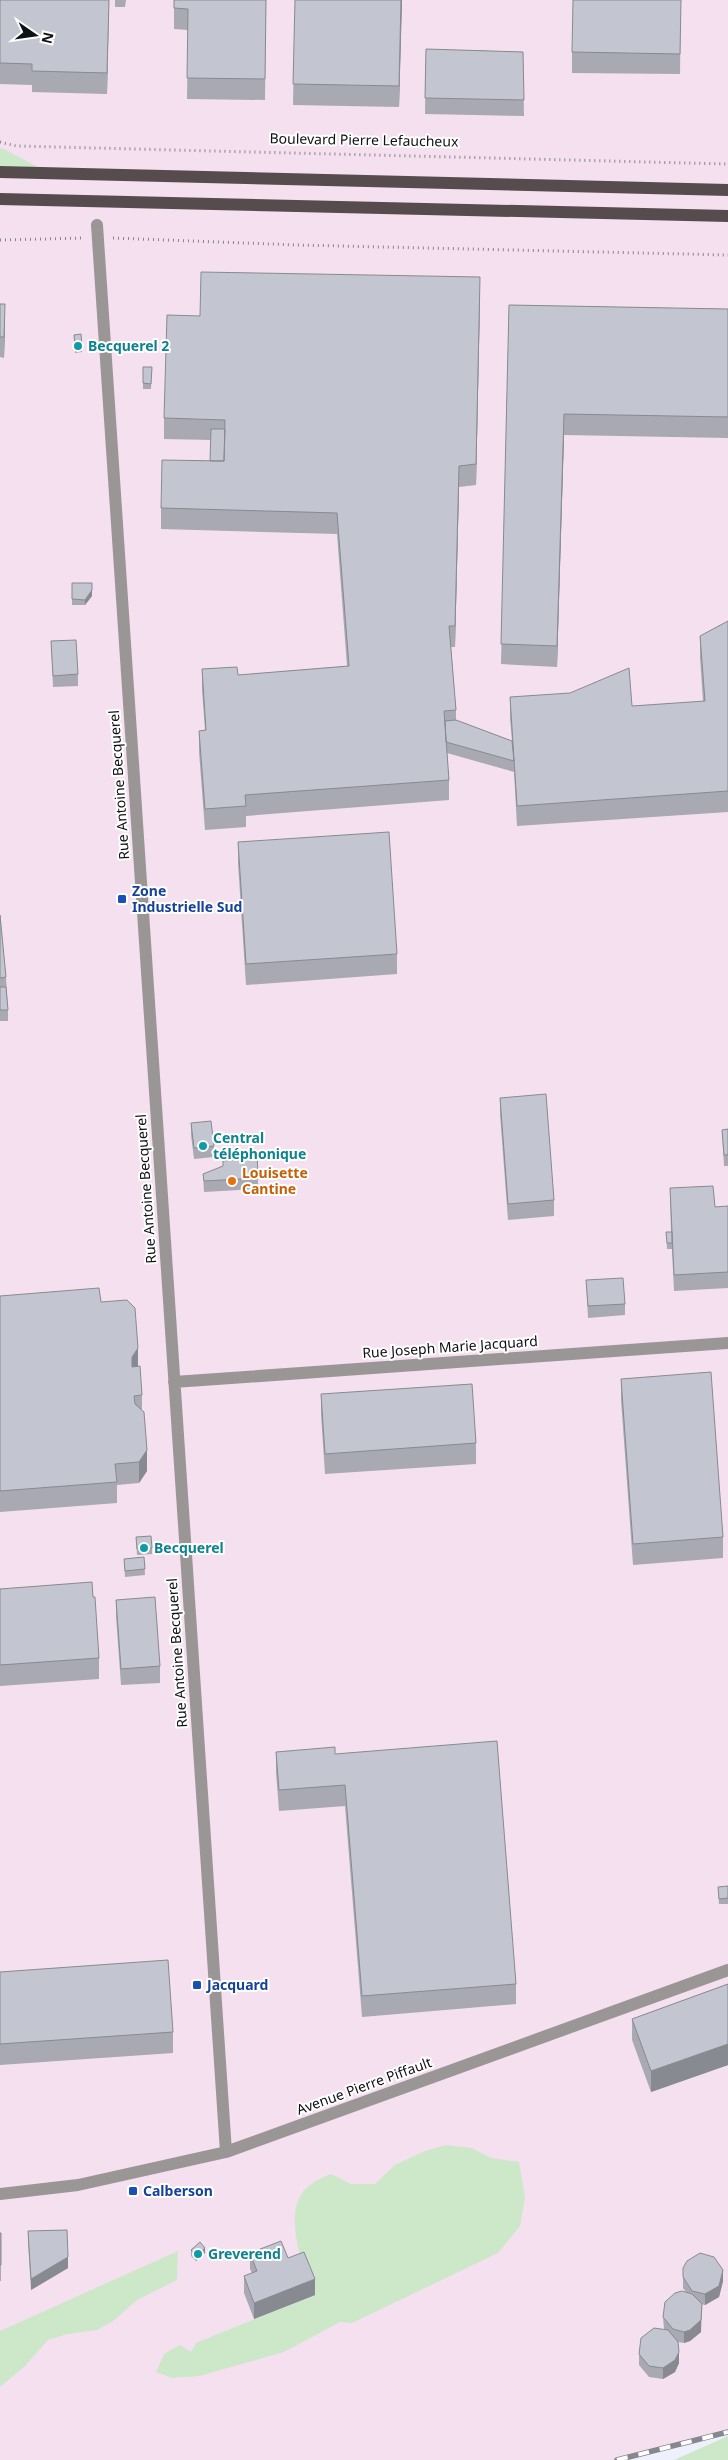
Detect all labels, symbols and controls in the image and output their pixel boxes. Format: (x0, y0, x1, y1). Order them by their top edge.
north arrow (10, 10, 60, 60)
text: N (38, 30, 59, 46)
street label: Boulevard Pierre Lefaucheux (269, 128, 459, 151)
place label: Becquerel 2 (88, 336, 169, 355)
marker: Becquerel 2 (72, 340, 84, 352)
street label: Rue Antoine Becquerel (104, 710, 133, 860)
place label: Zone Industrielle Sud (132, 881, 242, 916)
marker: Zone Industrielle Sud (116, 893, 128, 905)
street label: Rue Antoine Becquerel (131, 1114, 160, 1264)
place label: Central téléphonique (213, 1128, 306, 1163)
marker: Central téléphonique (197, 1140, 209, 1152)
place label: Louisette Cantine (242, 1163, 308, 1198)
marker: Louisette Cantine (226, 1175, 238, 1187)
street label: Rue Joseph Marie Jacquard (362, 1331, 538, 1362)
place label: Becquerel (154, 1538, 224, 1557)
marker: Becquerel (138, 1542, 150, 1554)
street label: Rue Antoine Becquerel (162, 1578, 191, 1728)
place label: Jacquard (205, 1975, 268, 1994)
marker: Jacquard (191, 1979, 203, 1991)
street label: Avenue Pierre Piffault (294, 2052, 434, 2119)
place label: Calberson (143, 2181, 213, 2200)
marker: Calberson (127, 2185, 139, 2197)
place label: Greverend (208, 2244, 281, 2263)
marker: Greverend (192, 2248, 204, 2260)

